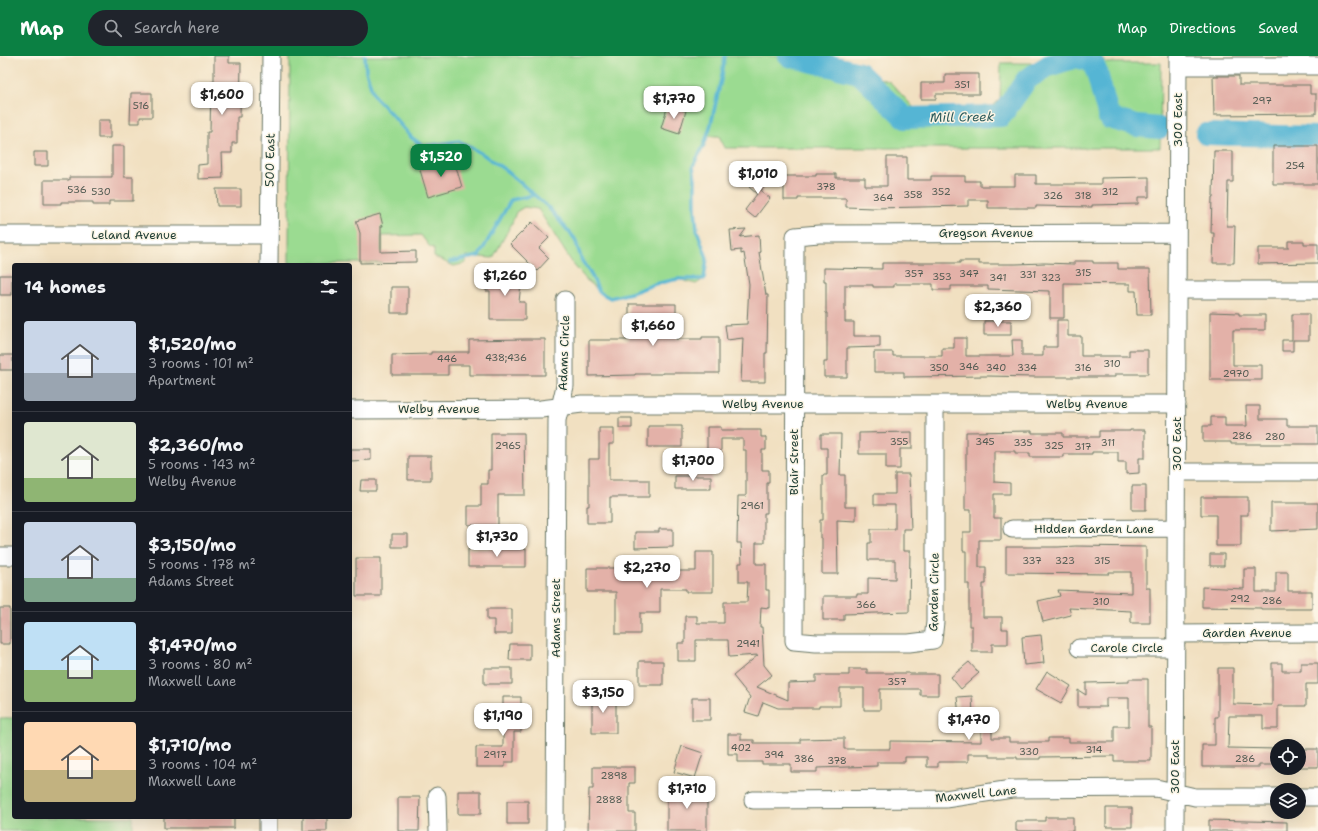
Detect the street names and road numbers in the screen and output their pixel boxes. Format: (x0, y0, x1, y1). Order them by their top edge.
street label: 300 East (1170, 93, 1186, 147)
street label: 500 East (262, 133, 278, 187)
street label: Gregson Avenue (939, 225, 1034, 241)
street label: Leland Avenue (91, 227, 177, 243)
street label: Adams Circle (555, 315, 573, 391)
street label: Welby Avenue (722, 396, 804, 412)
street label: Welby Avenue (1046, 396, 1128, 412)
street label: Welby Avenue (398, 401, 480, 417)
street label: 300 East (1169, 417, 1185, 471)
street label: Blair Street (786, 429, 802, 495)
street label: Hidden Garden Lane (1034, 521, 1154, 537)
street label: Garden Circle (925, 552, 943, 632)
street label: Adams Street (548, 578, 564, 658)
street label: Garden Avenue (1202, 625, 1292, 641)
street label: Carole Circle (1091, 640, 1164, 656)
street label: 300 East (1167, 740, 1183, 794)
street label: Maxwell Lane (935, 782, 1018, 806)

